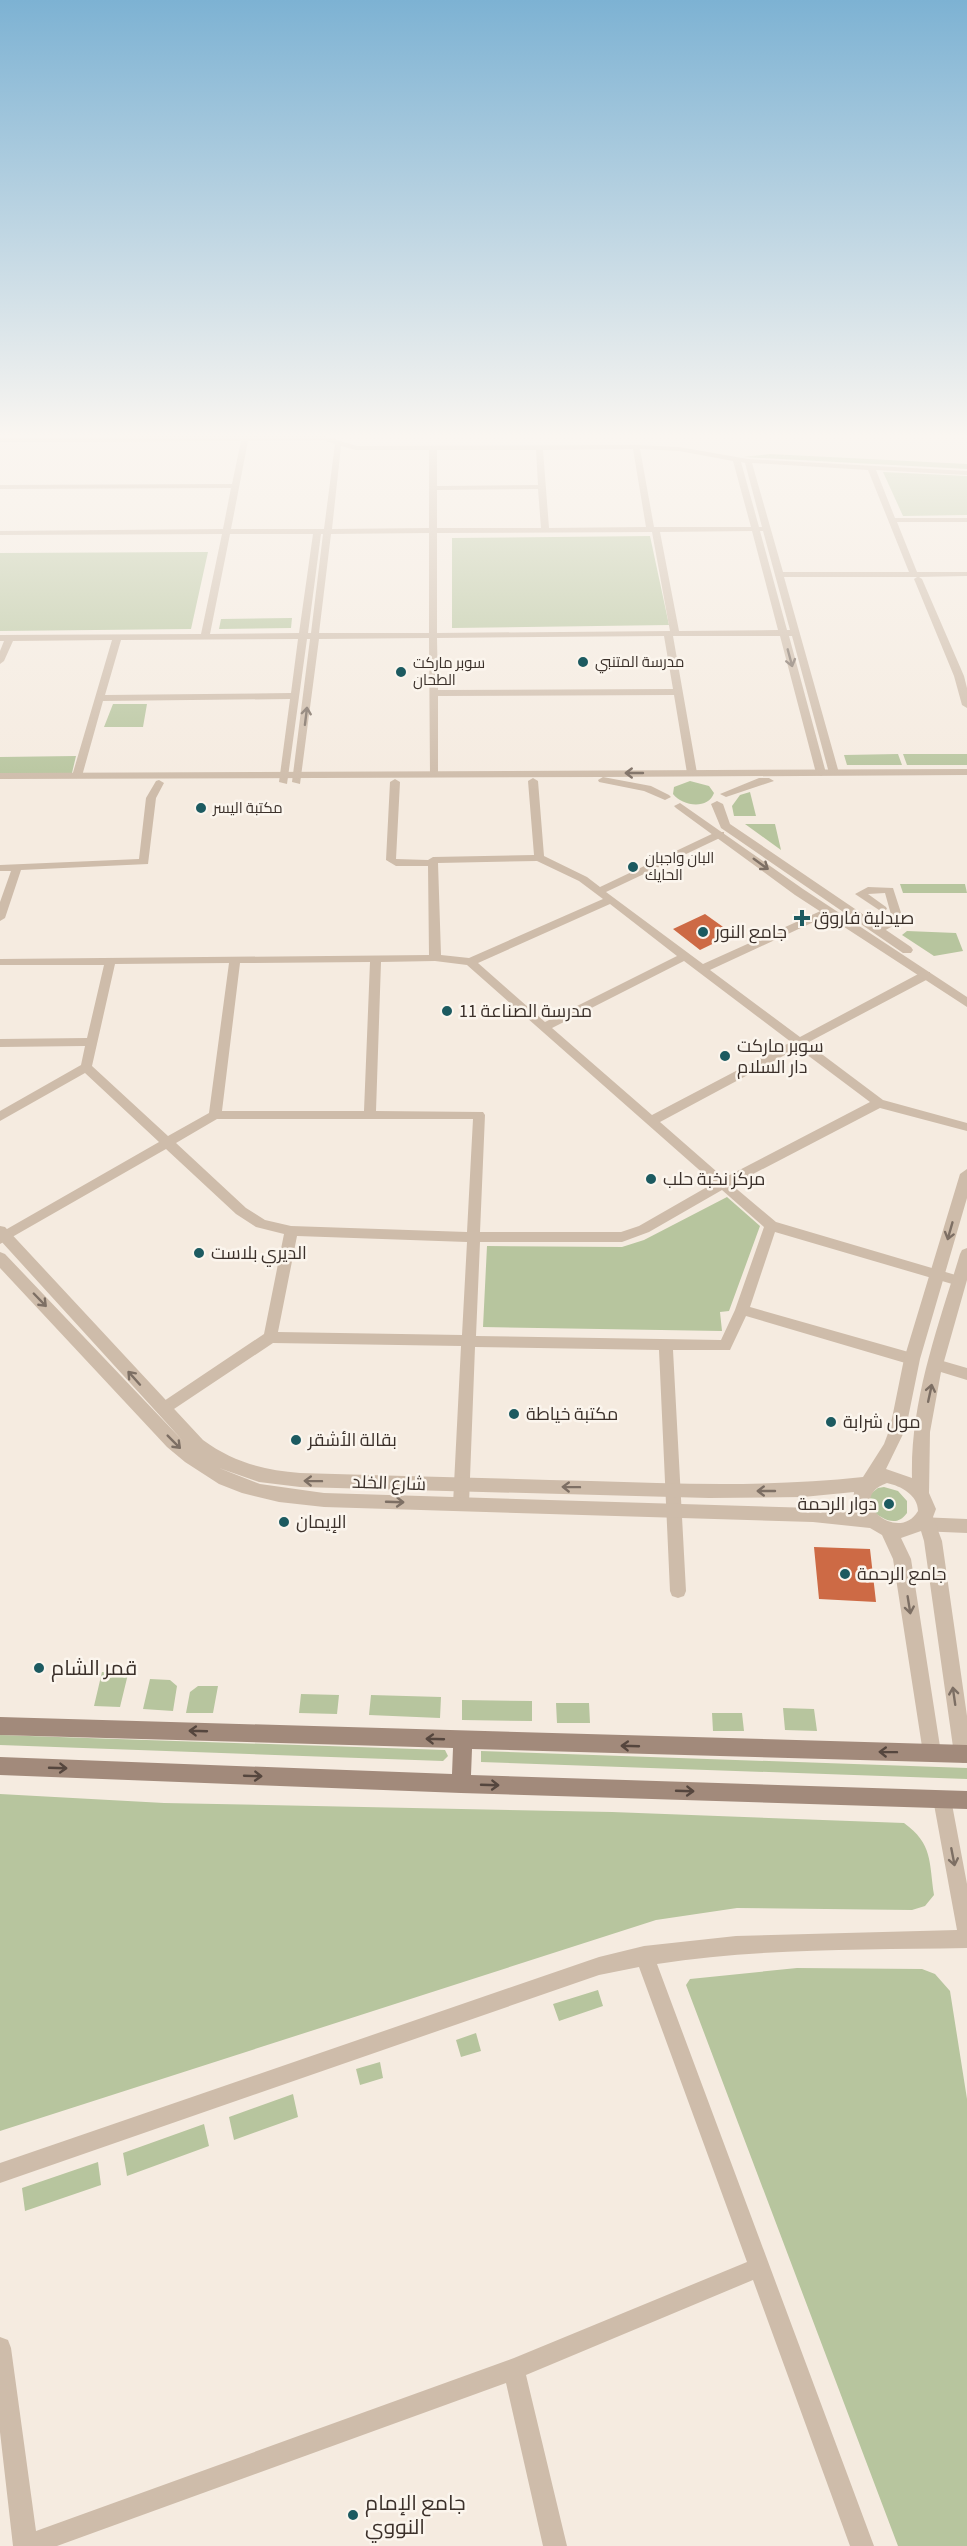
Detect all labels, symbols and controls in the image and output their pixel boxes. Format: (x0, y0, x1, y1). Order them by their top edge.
one-way arrow (785, 648, 796, 667)
place label: مدرسة المتنبي (595, 652, 684, 674)
place label: سوبر ماركت الطحان (413, 653, 485, 691)
marker: مدرسة المتنبي (576, 655, 590, 669)
marker: سوبر ماركت الطحان (394, 665, 408, 679)
one-way arrow (300, 707, 311, 727)
one-way arrow (624, 767, 644, 779)
place label: مكتبة اليسر (212, 798, 283, 819)
marker: مكتبة اليسر (194, 801, 208, 815)
place label: البان واجبان الحايك (645, 848, 714, 886)
one-way arrow (753, 858, 769, 870)
marker: البان واجبان الحايك (626, 860, 640, 874)
place label: صيدلية فاروق (814, 906, 914, 931)
marker: صيدلية فاروق (795, 911, 809, 925)
place label: جامع النور (714, 920, 787, 945)
marker: جامع النور (696, 925, 710, 939)
place label: مدرسة الصناعة 11 (459, 999, 592, 1024)
marker: مدرسة الصناعة 11 (440, 1004, 454, 1018)
place label: سوبر ماركت دار السلام (737, 1034, 824, 1080)
marker: سوبر ماركت دار السلام (718, 1049, 732, 1063)
place label: مركز نخبة حلب (663, 1167, 765, 1192)
marker: مركز نخبة حلب (644, 1172, 658, 1186)
one-way arrow (944, 1221, 955, 1240)
place label: الديري بلاست (211, 1241, 307, 1267)
marker: الديري بلاست (192, 1246, 206, 1260)
one-way arrow (33, 1293, 48, 1308)
one-way arrow (127, 1371, 141, 1386)
one-way arrow (925, 1384, 936, 1403)
place label: مكتبة خياطة (526, 1402, 618, 1427)
marker: مكتبة خياطة (507, 1407, 521, 1421)
place label: مول شرابة (843, 1410, 921, 1435)
marker: مول شرابة (824, 1415, 838, 1429)
place label: بقالة الأشقر (307, 1428, 397, 1453)
marker: بقالة الأشقر (289, 1433, 303, 1447)
one-way arrow (167, 1435, 181, 1450)
street label: شارع الخلد (351, 1470, 427, 1497)
one-way arrow (303, 1475, 323, 1487)
one-way arrow (561, 1482, 581, 1493)
one-way arrow (756, 1485, 776, 1496)
place label: دوار الرحمة (798, 1492, 877, 1517)
one-way arrow (385, 1497, 405, 1508)
marker: دوار الرحمة (882, 1497, 896, 1511)
place label: الإيمان (296, 1510, 347, 1535)
marker: الإيمان (277, 1515, 291, 1529)
place label: جامع الرحمة (857, 1562, 947, 1587)
marker: جامع الرحمة (838, 1567, 852, 1581)
one-way arrow (904, 1594, 915, 1614)
place label: قمر الشام (51, 1653, 137, 1683)
marker: قمر الشام (32, 1661, 46, 1675)
one-way arrow (949, 1687, 960, 1707)
one-way arrow (188, 1725, 208, 1736)
one-way arrow (425, 1733, 445, 1745)
one-way arrow (620, 1740, 640, 1751)
one-way arrow (878, 1747, 898, 1758)
one-way arrow (48, 1762, 68, 1774)
one-way arrow (243, 1770, 263, 1781)
one-way arrow (480, 1779, 500, 1791)
one-way arrow (675, 1785, 695, 1797)
one-way arrow (948, 1846, 959, 1866)
place label: جامع الإمام النووي (365, 2488, 466, 2543)
marker: جامع الإمام النووي (346, 2508, 360, 2522)

